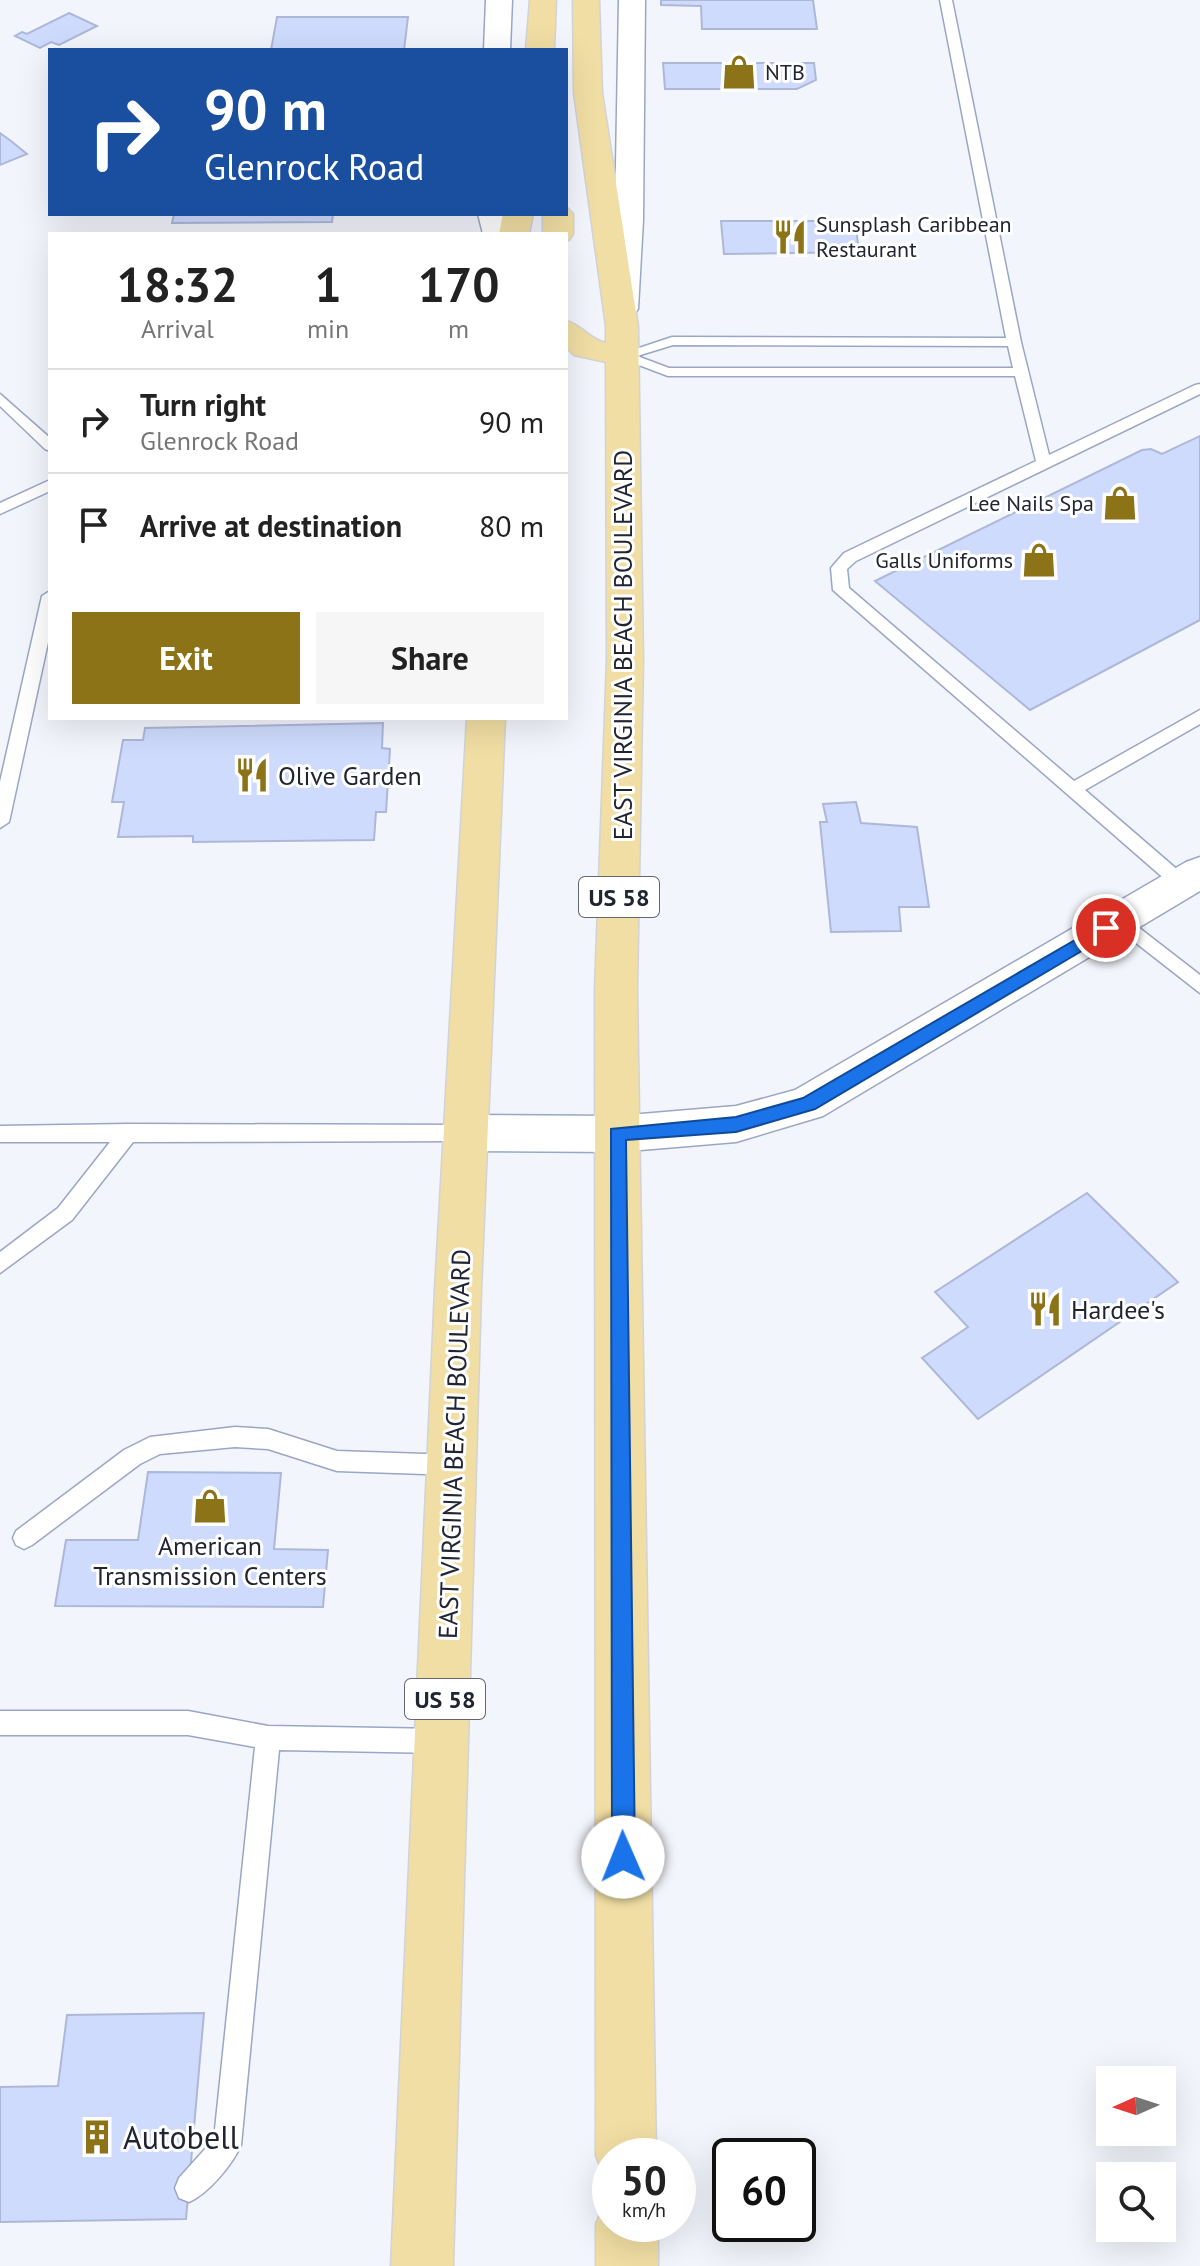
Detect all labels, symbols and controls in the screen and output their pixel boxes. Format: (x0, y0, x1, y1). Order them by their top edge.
shop icon: NTB (720, 53, 758, 91)
place label: NTB (765, 58, 805, 86)
text: 90 m (204, 73, 327, 145)
icon: right (72, 80, 176, 184)
text: Glenrock Road (204, 143, 424, 190)
place label: Sunsplash Caribbean Restaurant (816, 210, 1012, 263)
restaurant icon: Sunsplash Caribbean Restaurant (771, 218, 809, 256)
text: 18:32 (117, 253, 238, 315)
text: 1 (314, 253, 342, 315)
text: 170 (418, 253, 499, 315)
text: Arrival (141, 312, 214, 345)
text: min (307, 312, 349, 345)
text: m (448, 312, 469, 345)
text: Turn right (140, 385, 266, 424)
icon: right (72, 399, 116, 443)
text: 90 m (479, 402, 544, 441)
text: Glenrock Road (140, 424, 299, 457)
street label: EAST VIRGINIA BEACH BOULEVARD (606, 450, 639, 840)
shop icon: Lee Nails Spa (1101, 484, 1139, 522)
place label: Lee Nails Spa (968, 489, 1094, 517)
icon: arrive (72, 503, 116, 547)
text: Arrive at destination (140, 506, 402, 545)
text: 80 m (479, 506, 544, 545)
shop icon: Galls Uniforms (1020, 541, 1058, 579)
place label: Galls Uniforms (875, 546, 1013, 574)
button: Exit (72, 612, 300, 704)
button: Share (316, 612, 544, 704)
restaurant icon: Olive Garden (233, 756, 271, 794)
place label: Olive Garden (278, 759, 422, 792)
road number: US 58 (579, 877, 659, 917)
pin (1072, 894, 1140, 962)
icon: arrive (1084, 906, 1128, 950)
street label: EAST VIRGINIA BEACH BOULEVARD (431, 1248, 477, 1640)
restaurant icon: Hardee's (1026, 1290, 1064, 1328)
place label: Hardee's (1071, 1293, 1165, 1326)
shop icon: American Transmission Centers (191, 1487, 229, 1525)
place label: American Transmission Centers (93, 1529, 327, 1592)
road number: US 58 (405, 1679, 485, 1719)
position arrow (581, 1815, 665, 1899)
north arrow (1096, 2066, 1176, 2146)
map controls (1096, 2066, 1176, 2242)
place label: Autobell (123, 2116, 239, 2158)
building icon: Autobell (78, 2118, 116, 2156)
speed limit sign: 60 (712, 2138, 816, 2242)
text: 50 (621, 2154, 667, 2206)
button: search (1096, 2162, 1176, 2242)
text: km/h (622, 2197, 666, 2223)

